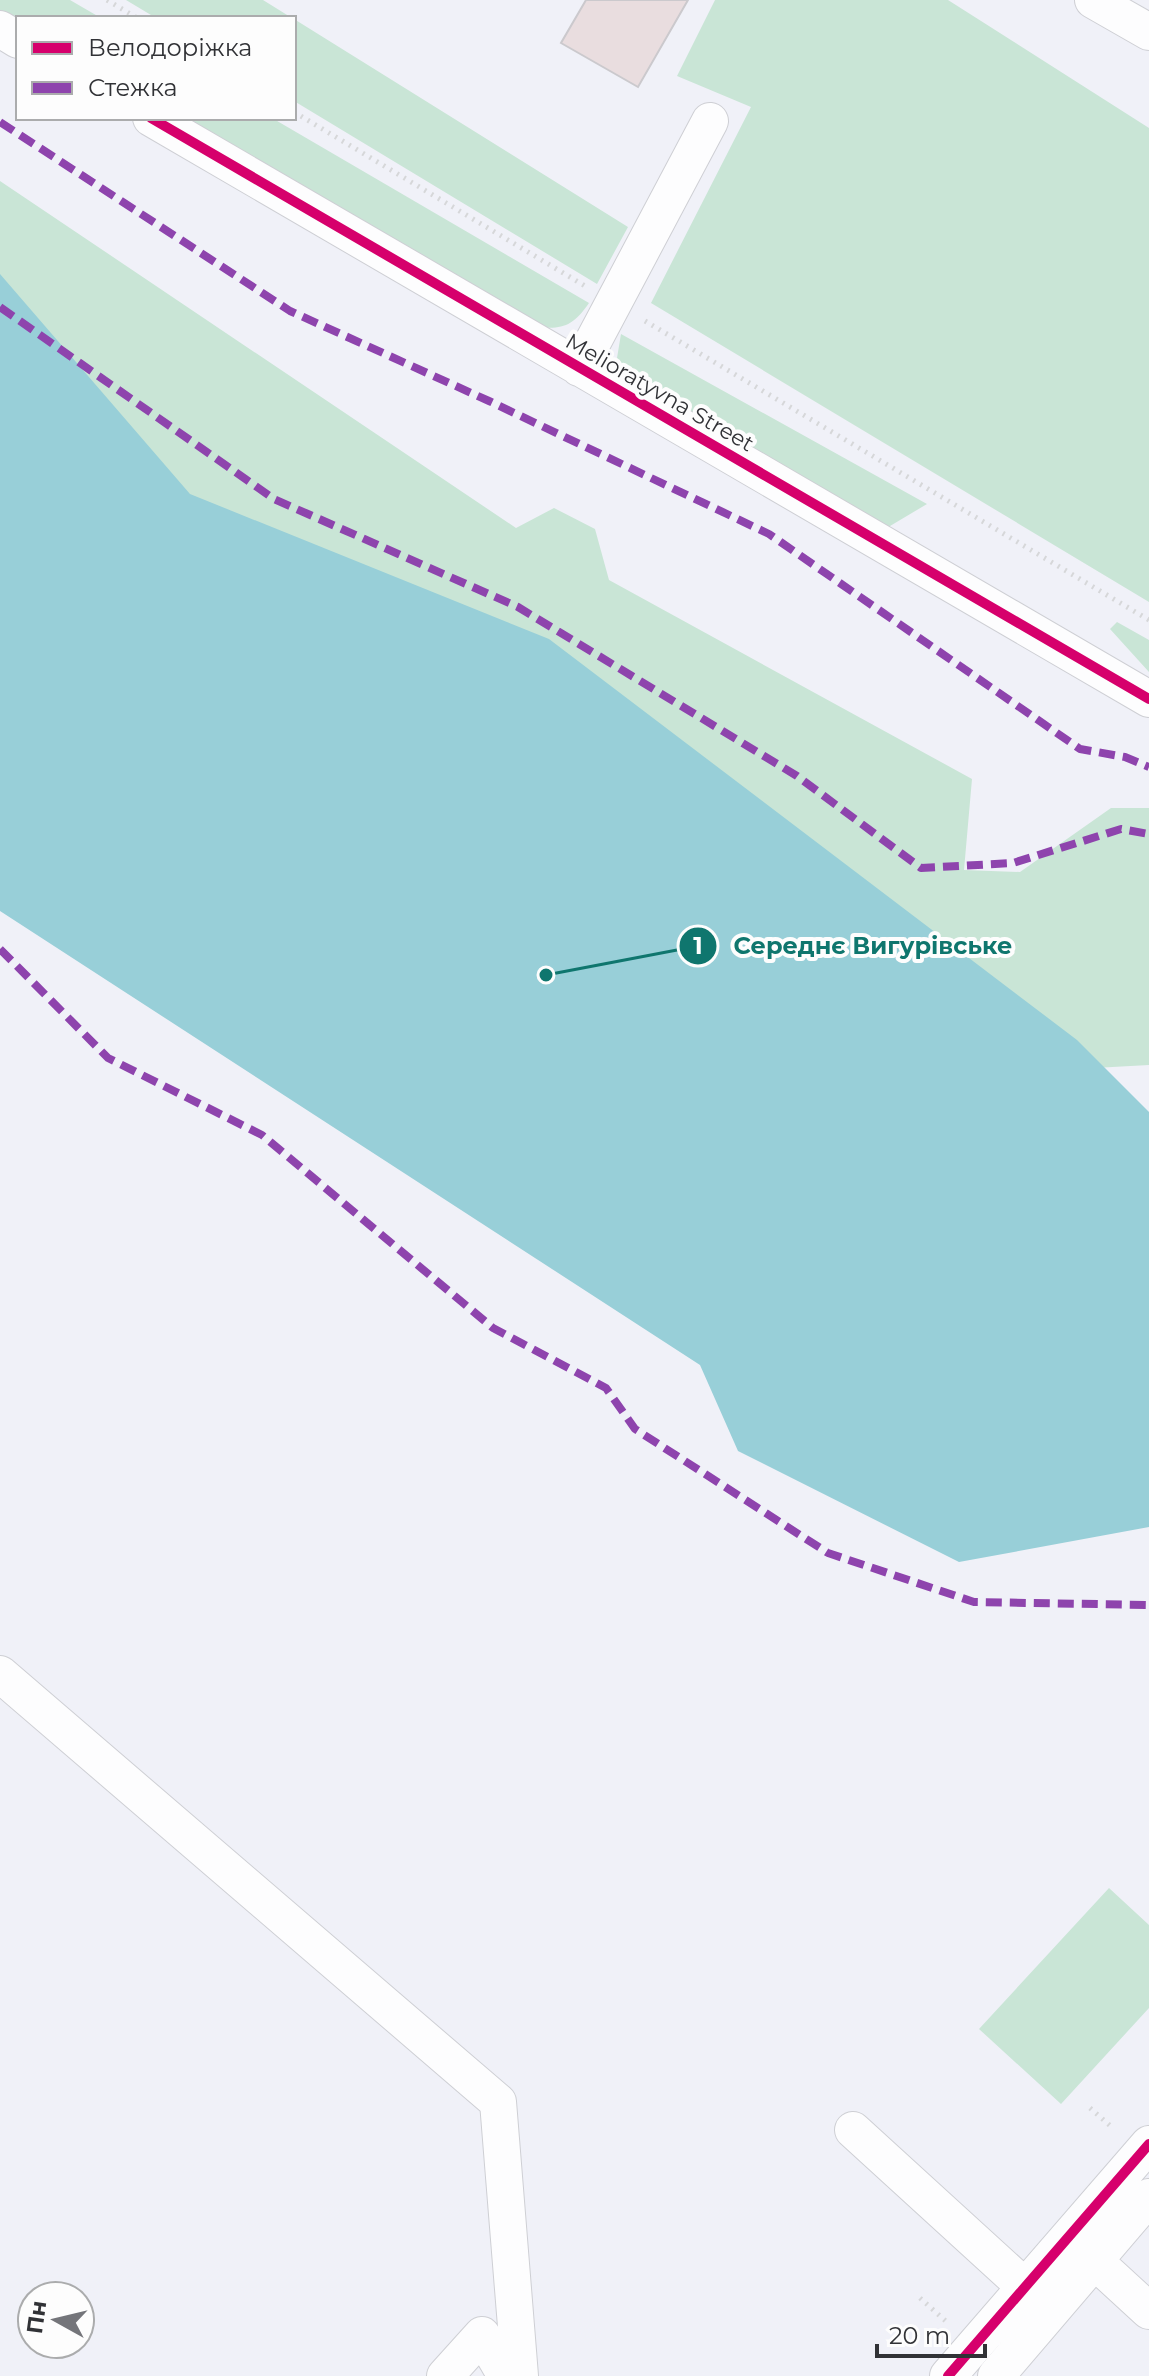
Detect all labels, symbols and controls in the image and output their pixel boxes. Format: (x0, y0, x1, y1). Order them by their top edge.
legend (16, 16, 296, 120)
text: Велодоріжка (88, 33, 252, 62)
text: Стежка (88, 73, 178, 102)
street label: Melioratyvna Street (561, 328, 759, 457)
callout: Середнє Вигурівське (678, 922, 1029, 970)
text: 1 (693, 931, 703, 960)
text: Середнє Вигурівське (733, 931, 1013, 960)
north arrow (16, 2280, 96, 2360)
text: Пн (21, 2299, 52, 2336)
scale bar (877, 2308, 985, 2358)
text: 20 m (889, 2321, 950, 2350)

